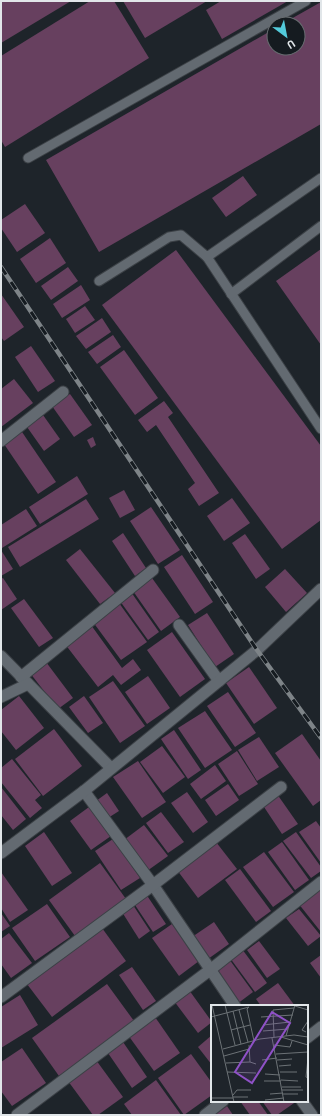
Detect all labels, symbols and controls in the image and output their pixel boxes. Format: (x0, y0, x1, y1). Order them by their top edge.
north arrow (266, 16, 306, 56)
text: U (285, 37, 298, 52)
inset map (211, 1005, 308, 1102)

